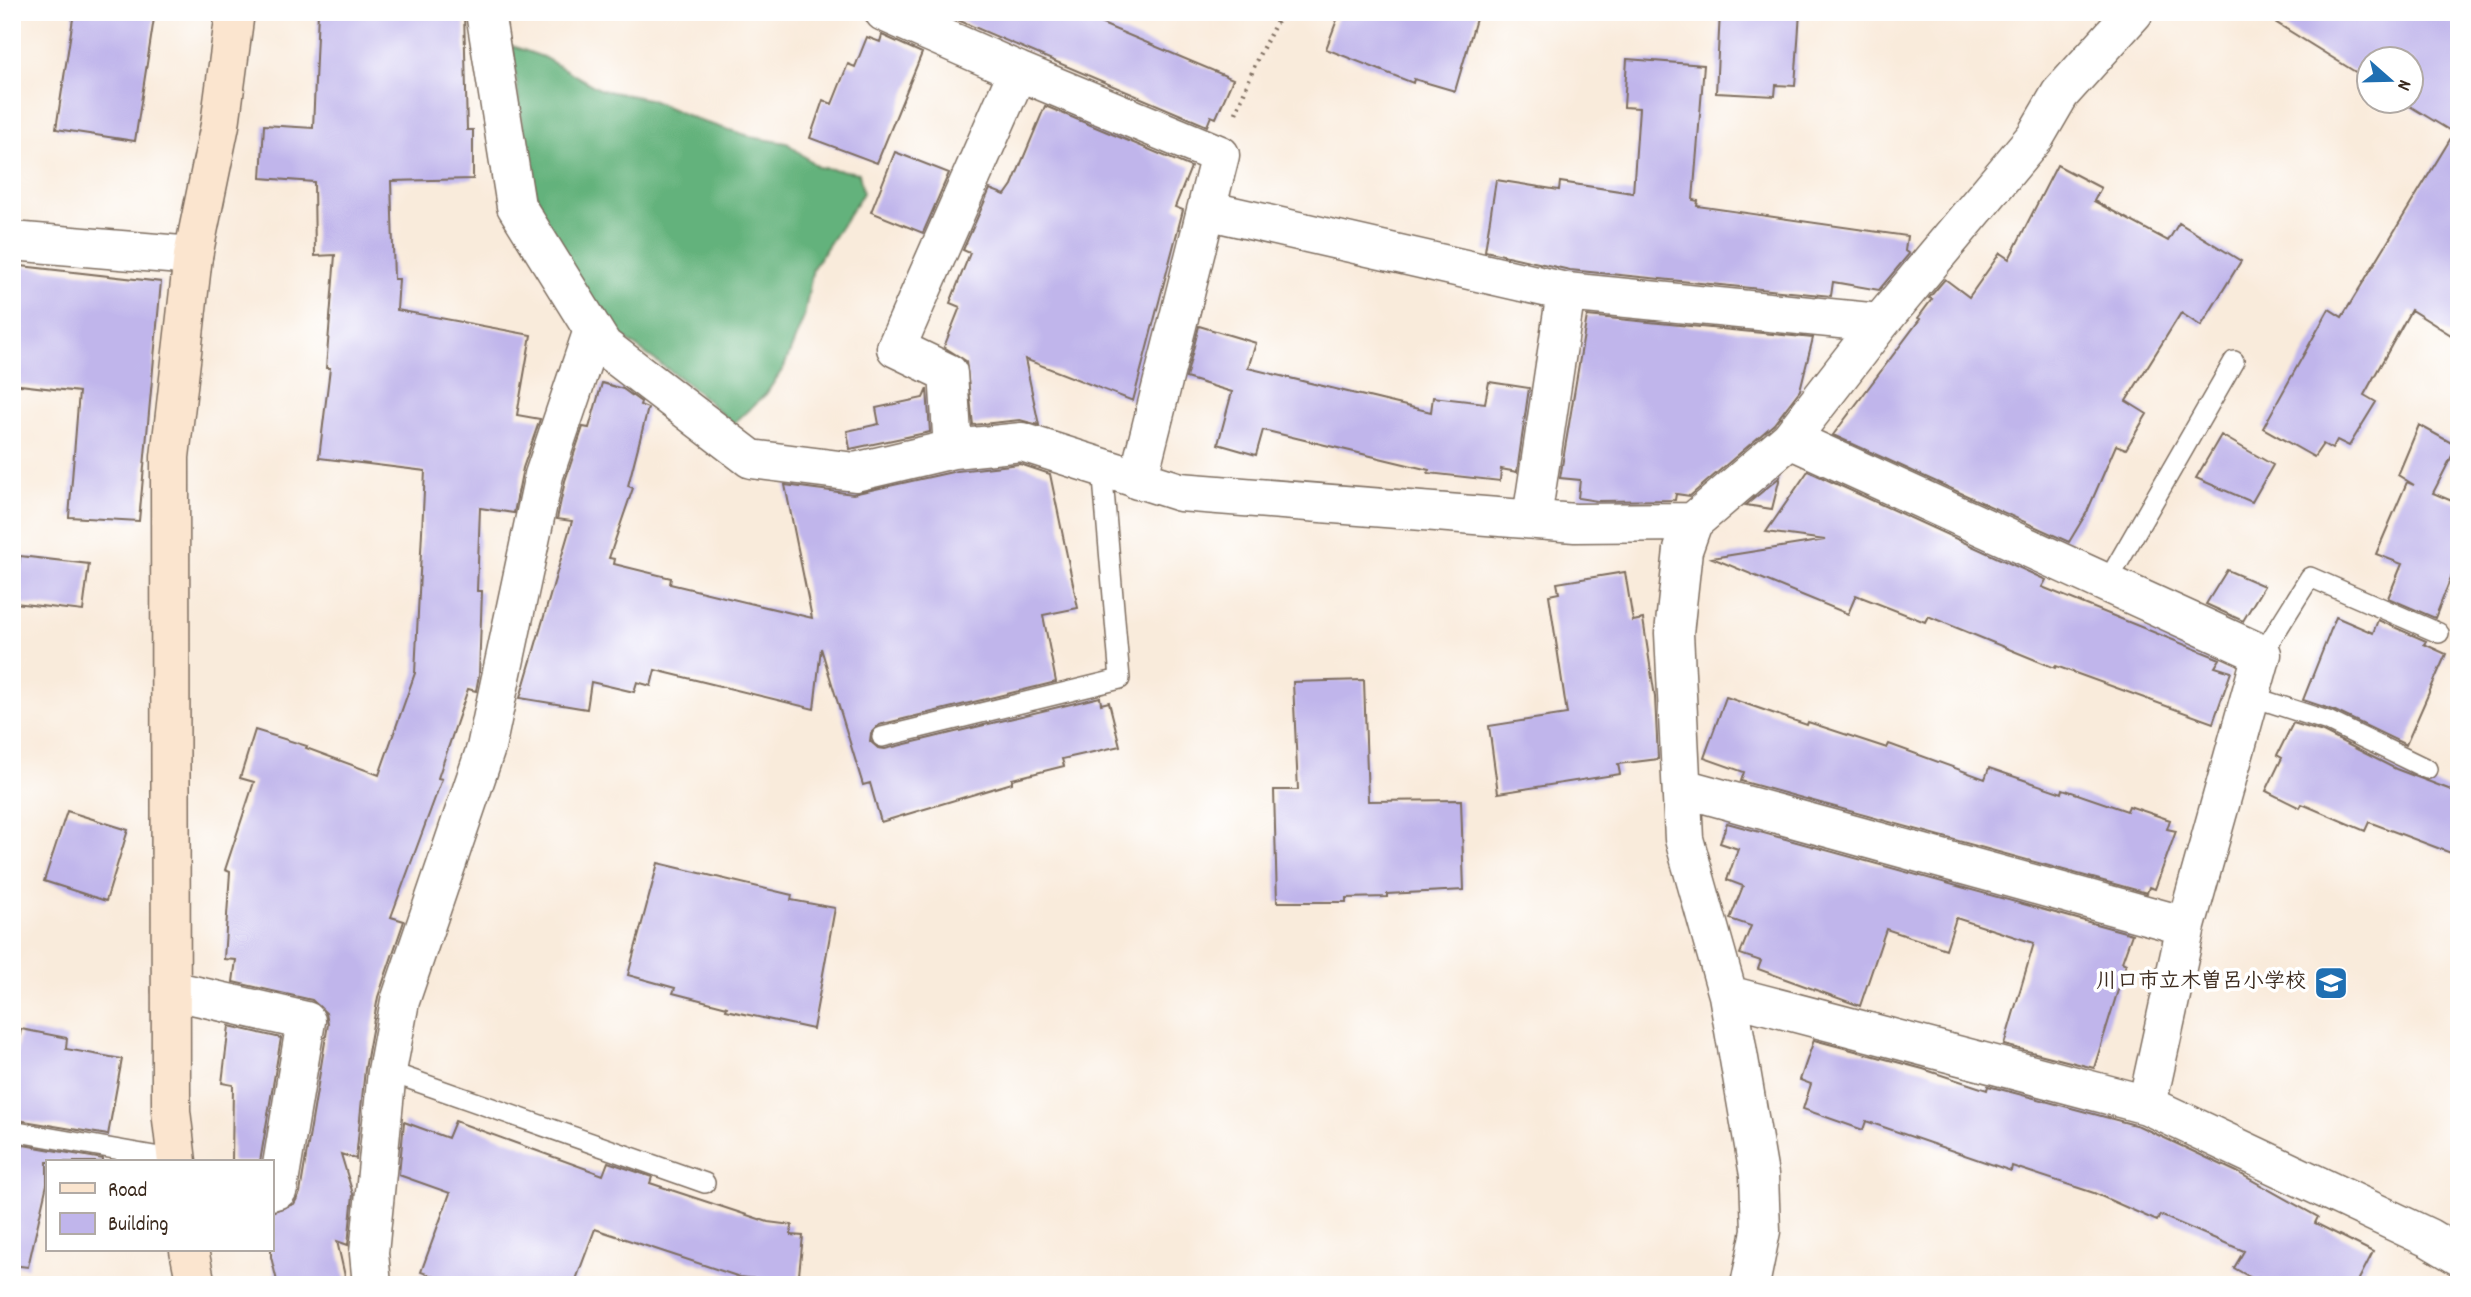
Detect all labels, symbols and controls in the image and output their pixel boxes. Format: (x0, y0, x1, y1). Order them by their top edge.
north arrow (2356, 46, 2426, 116)
text: N (2388, 76, 2417, 94)
school or university icon: 川口市立木曽呂小学校 (2312, 964, 2350, 1002)
place label: 川口市立木曽呂小学校 (2096, 968, 2306, 998)
legend (46, 1160, 273, 1252)
text: Road (108, 1177, 147, 1207)
text: Building (108, 1211, 168, 1241)

